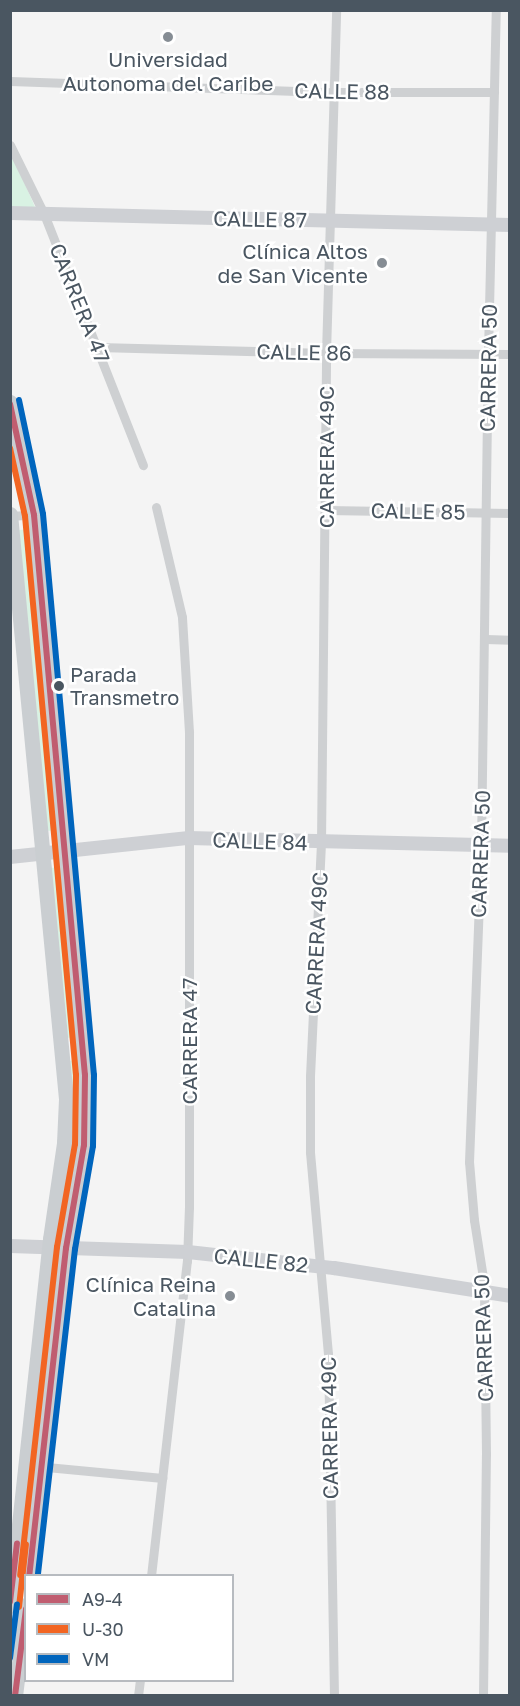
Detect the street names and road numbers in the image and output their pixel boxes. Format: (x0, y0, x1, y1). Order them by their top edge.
street label: CALLE 88 (294, 78, 390, 104)
street label: CALLE 87 (213, 206, 307, 232)
street label: CARRERA 47 (45, 239, 115, 367)
street label: CARRERA 50 (474, 304, 502, 432)
street label: CALLE 86 (256, 339, 352, 365)
street label: CARRERA 49C (313, 386, 339, 528)
street label: CALLE 85 (370, 498, 466, 524)
street label: CARRERA 50 (465, 790, 495, 918)
street label: CALLE 84 (212, 827, 308, 855)
street label: CARRERA 49C (300, 871, 332, 1015)
street label: CARRERA 47 (176, 978, 202, 1104)
street label: CALLE 82 (212, 1243, 310, 1277)
street label: CARRERA 50 (468, 1274, 498, 1402)
street label: CARRERA 49C (315, 1356, 343, 1500)

